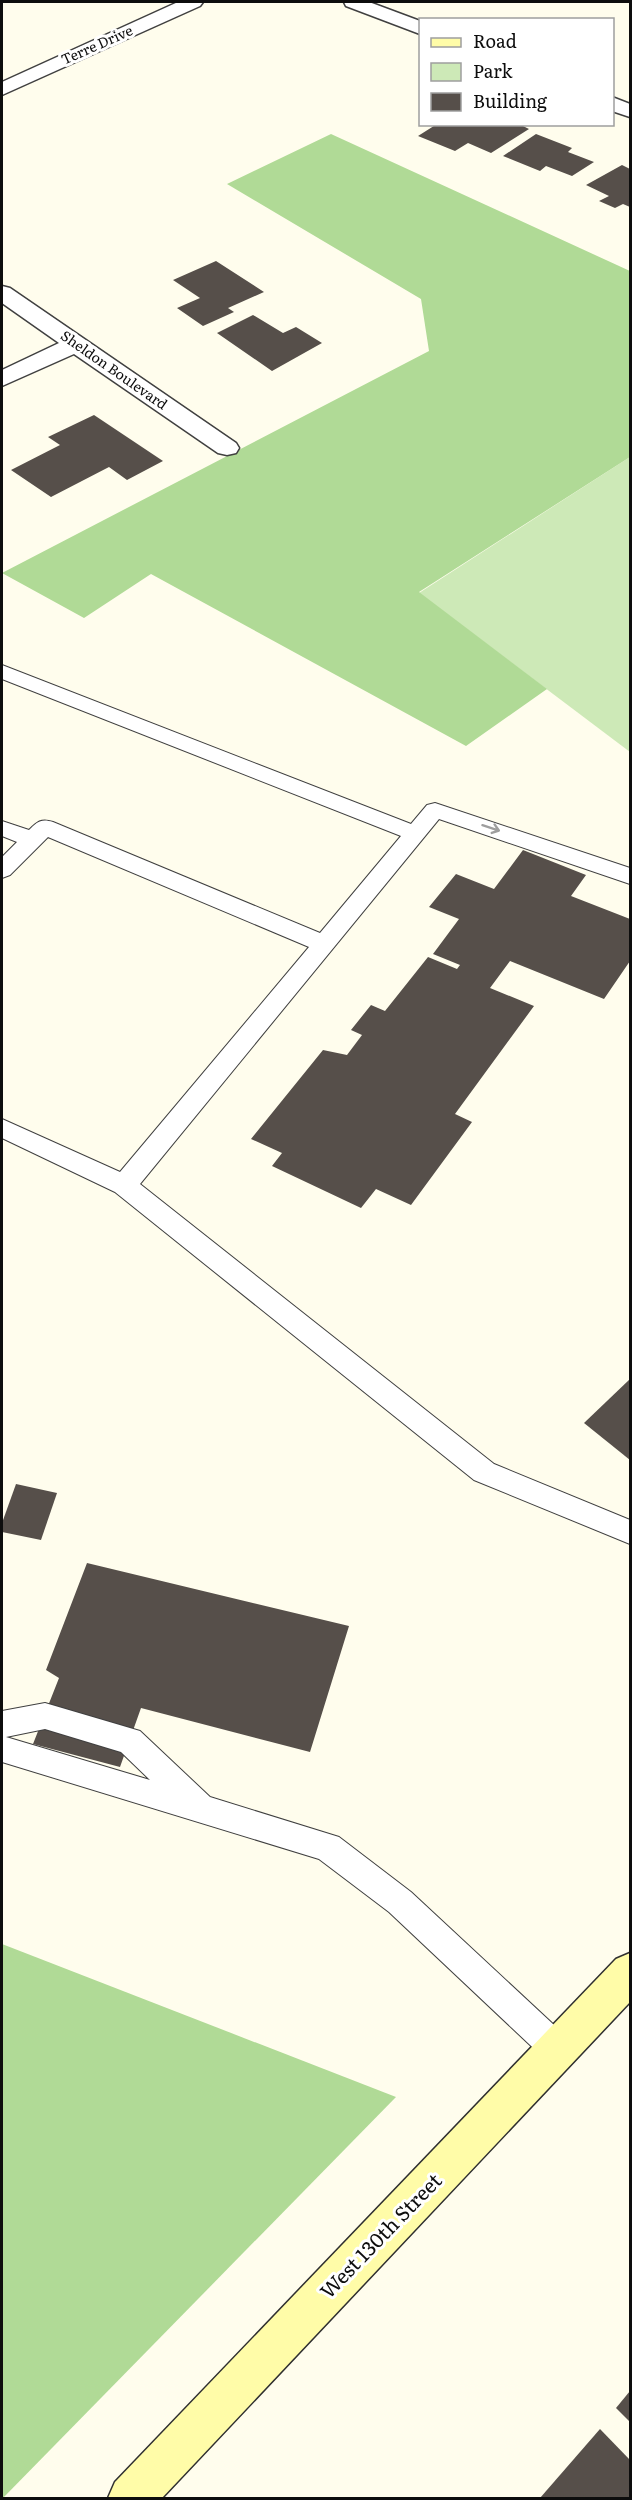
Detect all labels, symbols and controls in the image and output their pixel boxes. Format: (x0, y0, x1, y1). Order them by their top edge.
legend (419, 18, 614, 126)
street label: Terre Drive (58, 19, 136, 69)
text: Road (473, 27, 517, 54)
text: Park (473, 57, 514, 84)
text: Building (473, 87, 548, 114)
street label: Sheldon Boulevard (57, 325, 172, 414)
one-way arrow (481, 824, 500, 835)
street label: West 130th Street (312, 2165, 447, 2304)

